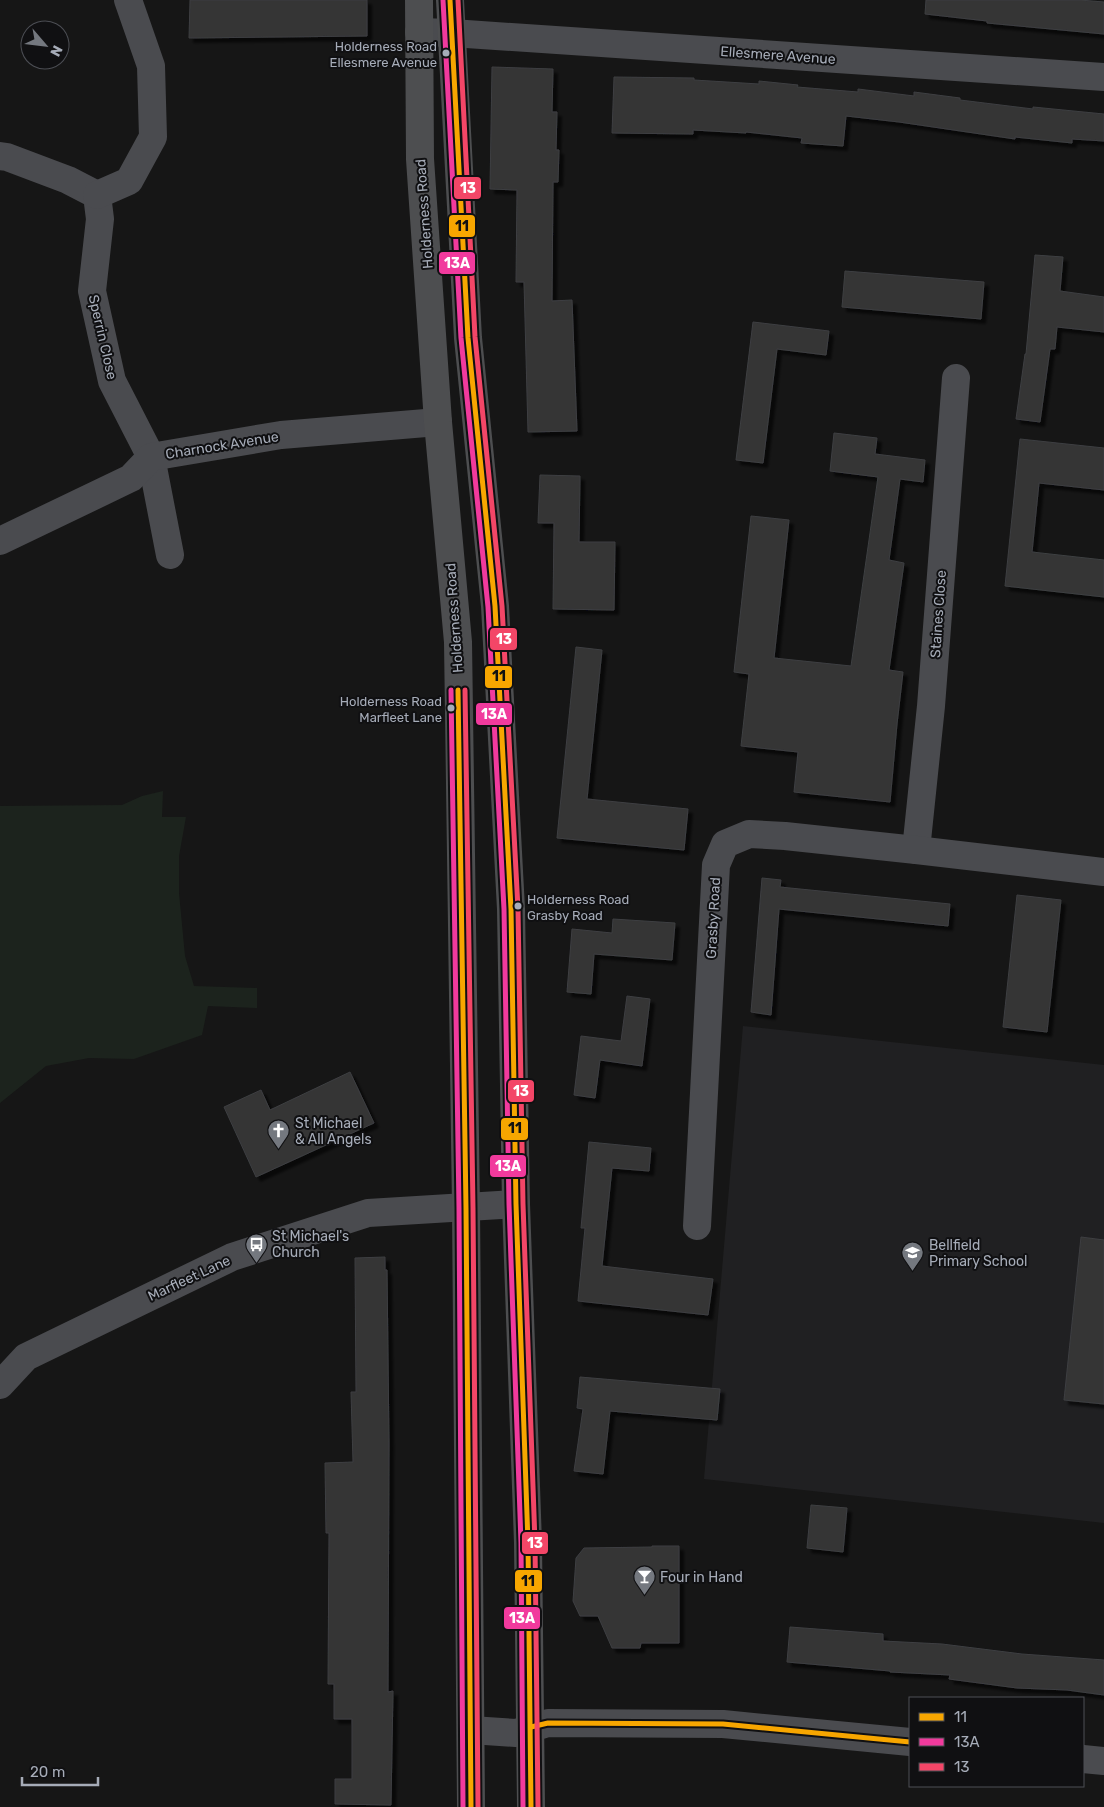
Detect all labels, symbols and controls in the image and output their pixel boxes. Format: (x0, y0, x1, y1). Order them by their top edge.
north arrow (20, 20, 70, 70)
place label: Holderness Road Ellesmere Avenue (330, 39, 437, 70)
text: N (46, 42, 66, 59)
street label: Ellesmere Avenue (720, 43, 836, 68)
marker: Holderness Road Ellesmere Avenue (441, 48, 451, 58)
street label: Holderness Road (412, 158, 437, 269)
line badge: 13 (453, 176, 482, 200)
text: 13 (460, 180, 476, 197)
line badge: 11 (448, 214, 476, 238)
text: 11 (455, 218, 469, 235)
line badge: 13A (438, 251, 476, 275)
text: 13A (444, 255, 470, 272)
street label: Sperrin Close (84, 293, 121, 381)
street label: Charnock Avenue (164, 428, 280, 463)
street label: Holderness Road (442, 562, 467, 673)
street label: Staines Close (927, 569, 950, 658)
line badge: 13 (489, 627, 518, 651)
text: 13 (496, 631, 512, 648)
line badge: 11 (484, 665, 513, 689)
text: 11 (492, 668, 506, 685)
place label: Holderness Road Marfleet Lane (340, 694, 442, 725)
line badge: 13A (475, 702, 513, 726)
marker: Holderness Road Marfleet Lane (446, 703, 456, 713)
text: 13A (481, 706, 507, 723)
street label: Grasby Road (703, 877, 724, 959)
place label: Holderness Road Grasby Road (527, 892, 629, 923)
marker: Holderness Road Grasby Road (513, 901, 523, 911)
line badge: 13 (507, 1079, 535, 1103)
text: 13 (513, 1083, 529, 1100)
place label: St Michael & All Angels (295, 1115, 372, 1148)
line badge: 11 (500, 1117, 529, 1141)
church icon: St Michael & All Angels (267, 1119, 291, 1150)
text: 11 (508, 1120, 522, 1137)
line badge: 13A (489, 1154, 527, 1178)
text: 13A (495, 1158, 521, 1175)
place label: St Michael's Church (272, 1228, 349, 1261)
bus stop icon: St Michael's Church (244, 1232, 268, 1263)
place label: Bellfield Primary School (929, 1237, 1027, 1270)
school or university icon: Bellfield Primary School (901, 1241, 925, 1272)
street label: Marfleet Lane (145, 1252, 233, 1305)
line badge: 13 (521, 1531, 549, 1555)
text: 13 (527, 1535, 543, 1552)
bar icon: Four in Hand (632, 1565, 656, 1596)
line badge: 11 (514, 1569, 543, 1593)
place label: Four in Hand (660, 1569, 743, 1586)
text: 11 (521, 1573, 535, 1590)
line badge: 13A (503, 1606, 541, 1630)
text: 13A (509, 1610, 535, 1627)
legend (909, 1697, 1084, 1787)
text: 11 (954, 1708, 967, 1726)
text: 13A (954, 1733, 980, 1751)
scale bar (22, 1754, 99, 1786)
text: 13 (954, 1758, 969, 1776)
text: 20 m (30, 1763, 65, 1781)

